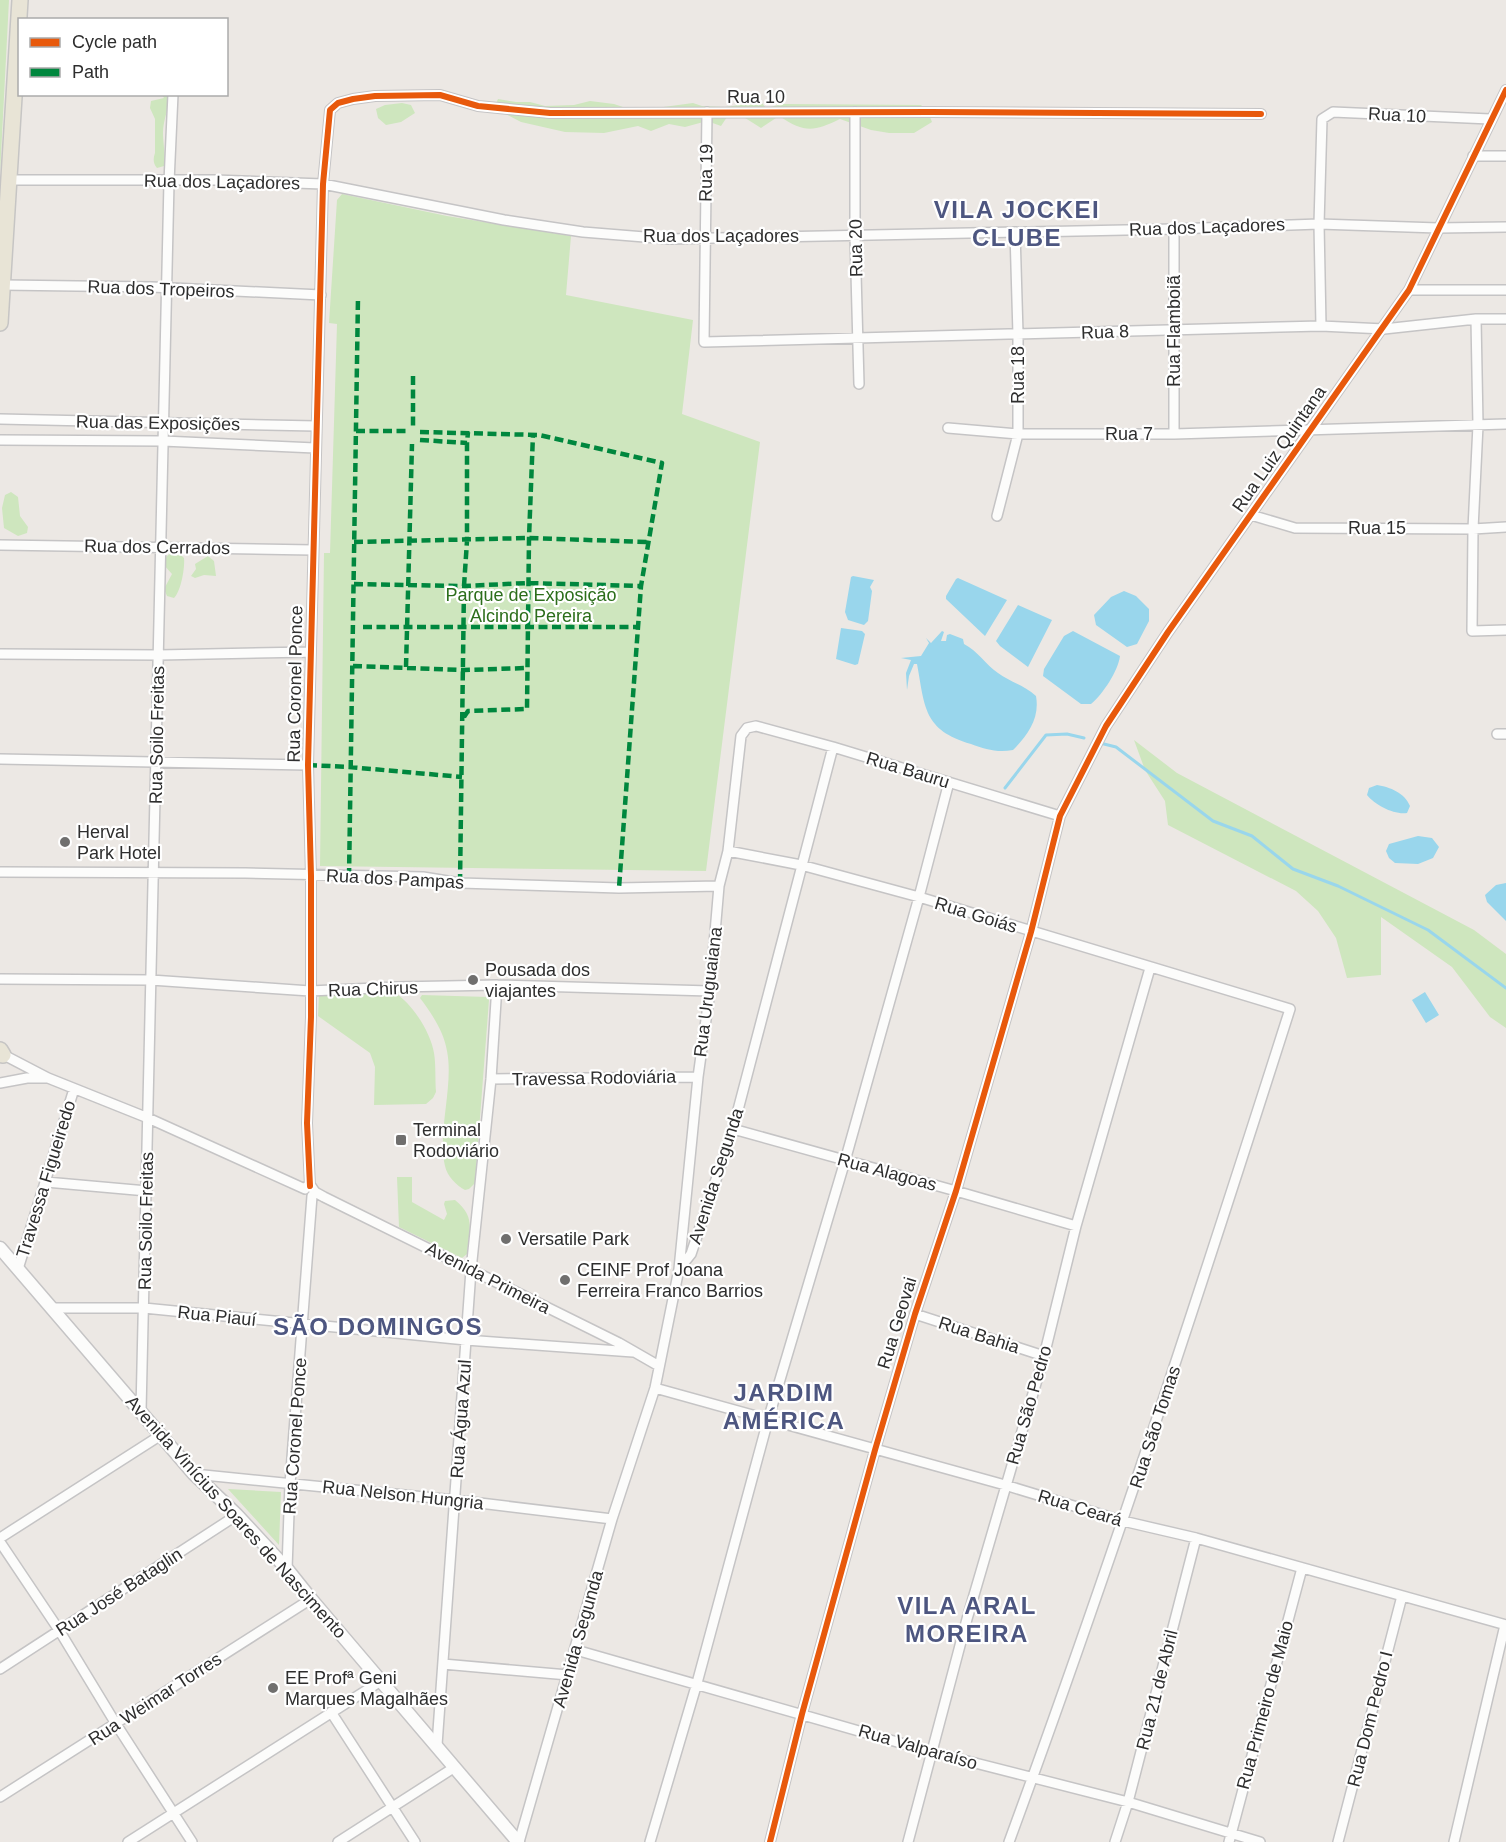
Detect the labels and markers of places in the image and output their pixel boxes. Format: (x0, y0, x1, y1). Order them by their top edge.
place label: Herval Park Hotel (77, 822, 161, 863)
marker: Herval Park Hotel (58, 835, 72, 849)
place label: Pousada dos viajantes (485, 960, 590, 1001)
marker: Pousada dos viajantes (466, 973, 480, 987)
place label: Terminal Rodoviário (413, 1120, 499, 1161)
marker: Terminal Rodoviário (394, 1133, 408, 1147)
place label: Versatile Park (518, 1229, 630, 1249)
marker: Versatile Park (499, 1232, 513, 1246)
place label: CEINF Prof Joana Ferreira Franco Barrios (577, 1260, 763, 1301)
marker: CEINF Prof Joana Ferreira Franco Barrios (558, 1273, 572, 1287)
place label: EE Profª Geni Marques Magalhães (285, 1668, 448, 1709)
marker: EE Profª Geni Marques Magalhães (266, 1681, 280, 1695)

